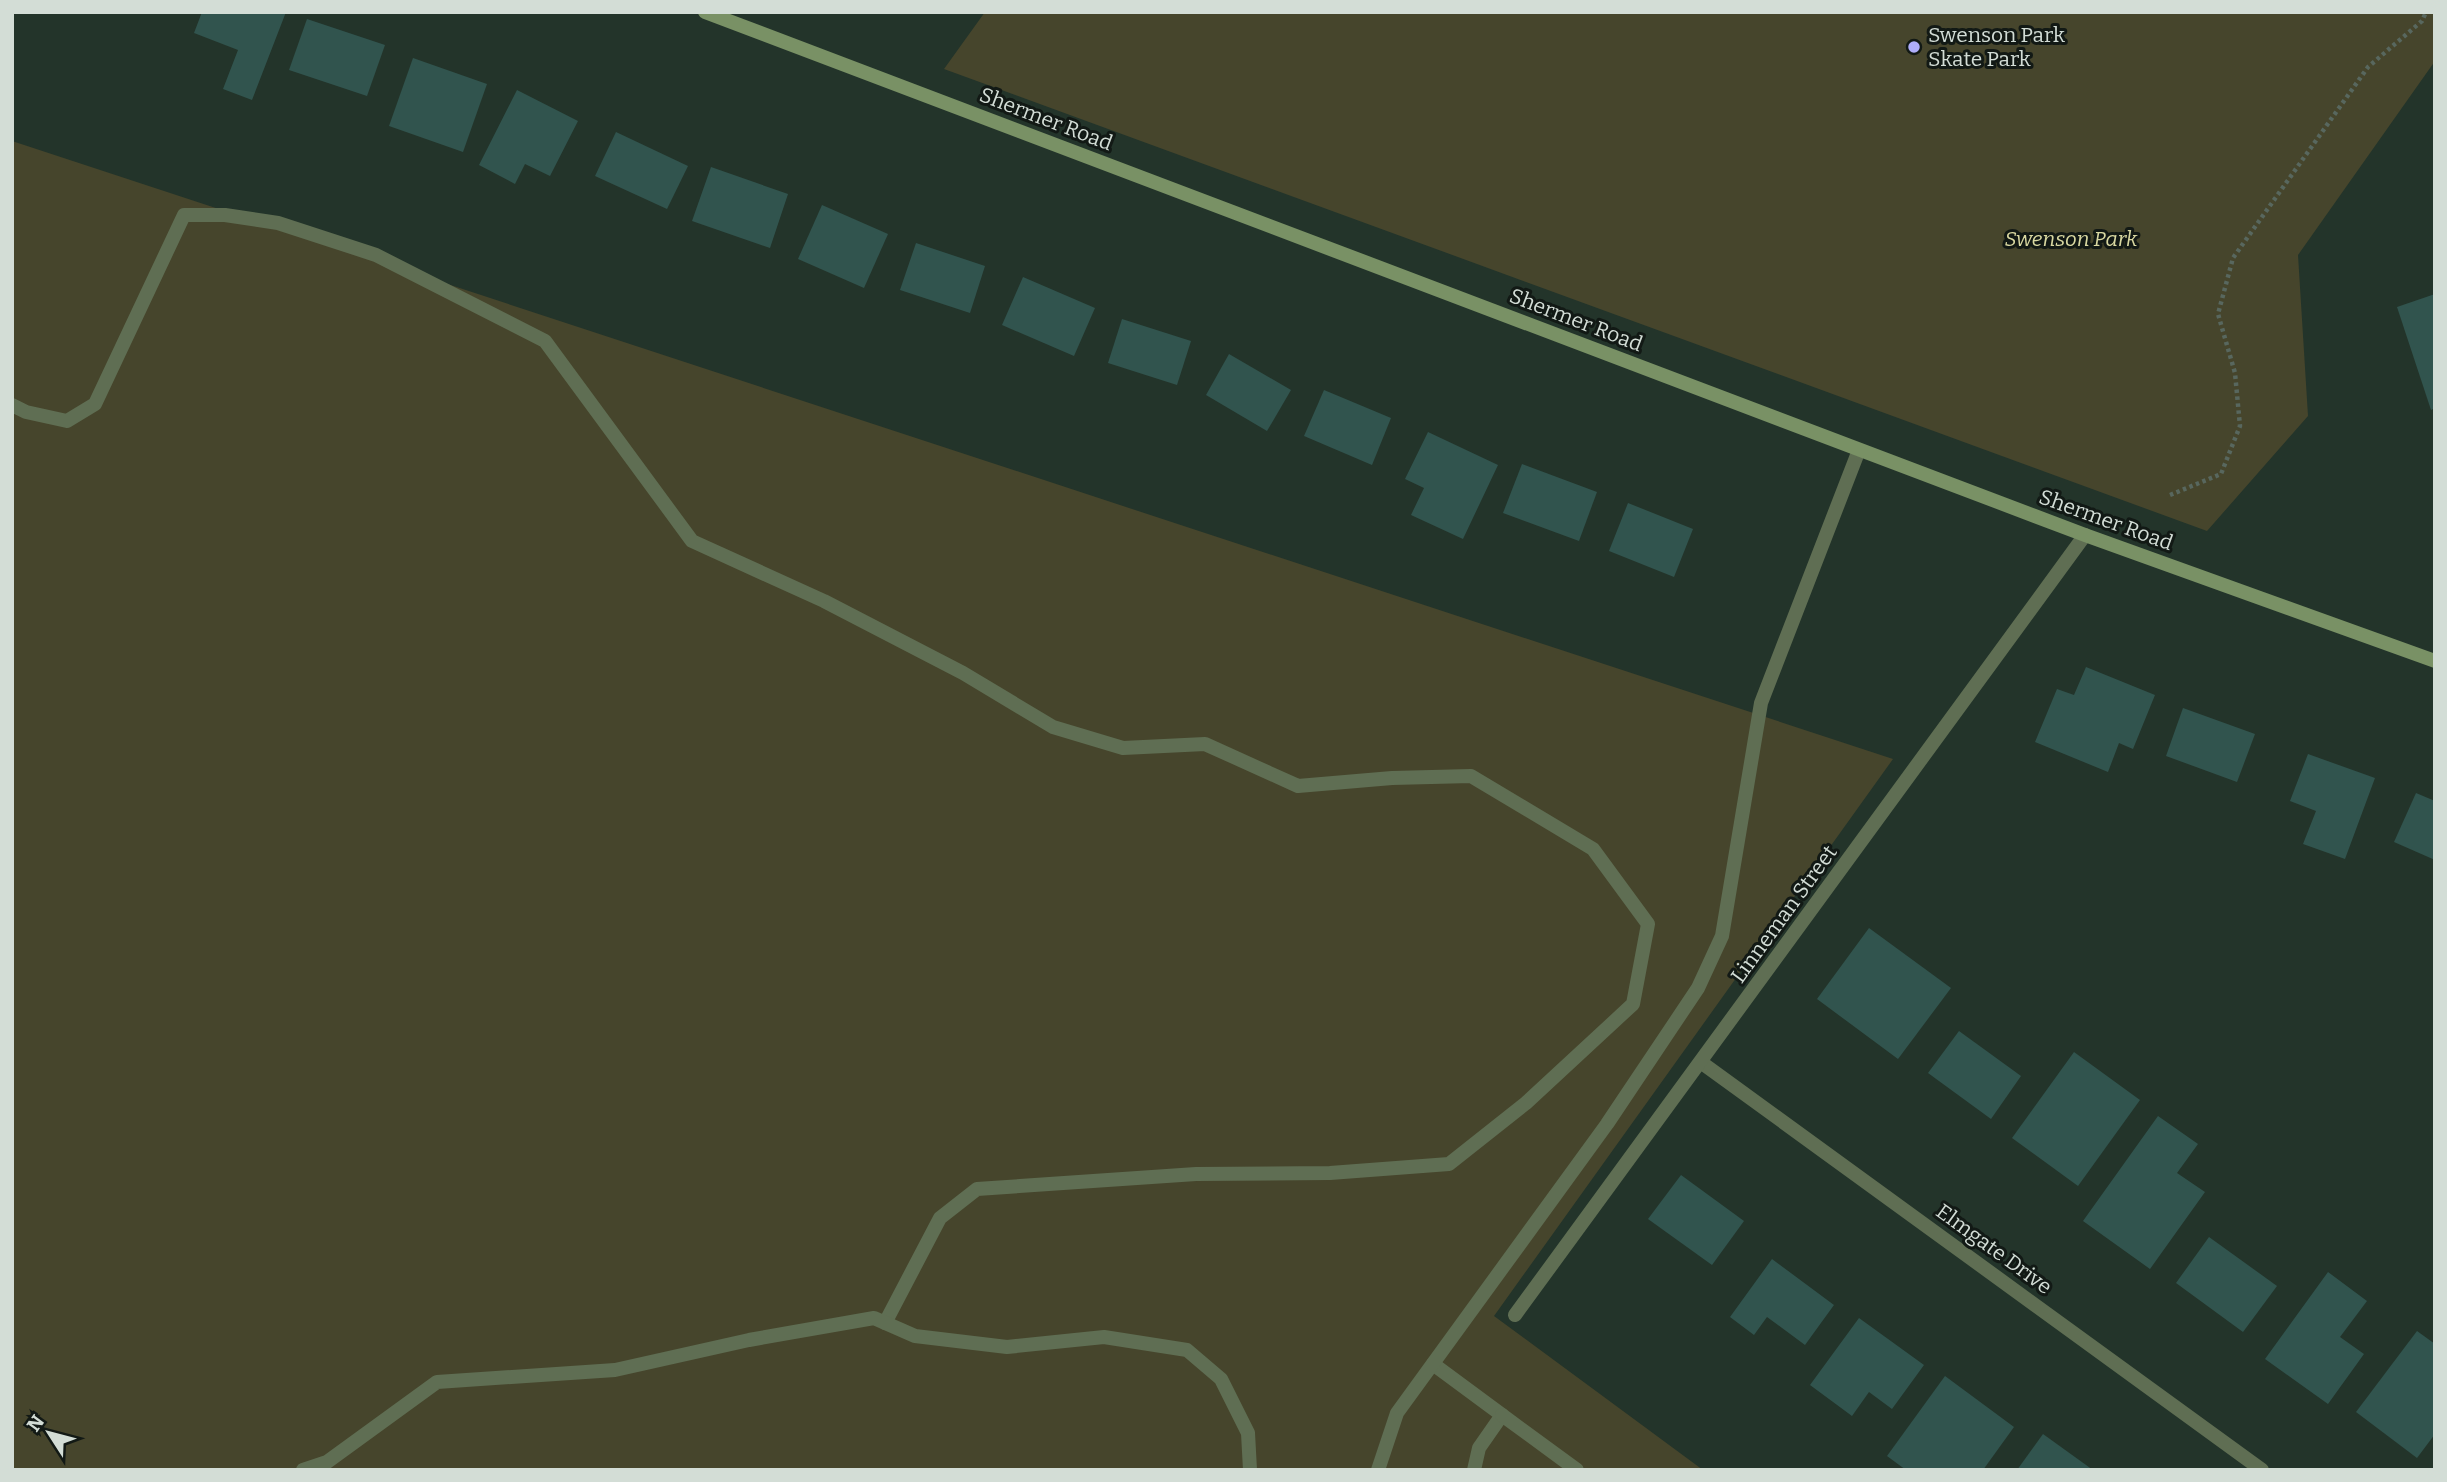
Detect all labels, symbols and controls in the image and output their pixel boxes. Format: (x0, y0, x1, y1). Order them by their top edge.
place label: Swenson Park Skate Park (1928, 22, 2065, 72)
marker: Swenson Park Skate Park (1906, 39, 1922, 55)
street label: Shermer Road (976, 82, 1116, 156)
park label: Swenson Park (2005, 226, 2138, 252)
street label: Shermer Road (1506, 283, 1646, 357)
street label: Shermer Road (2036, 484, 2176, 556)
street label: Linneman Street (1725, 840, 1843, 988)
street label: Elmgate Drive (1931, 1198, 2057, 1300)
north arrow (14, 1398, 84, 1468)
text: N (22, 1410, 49, 1436)

